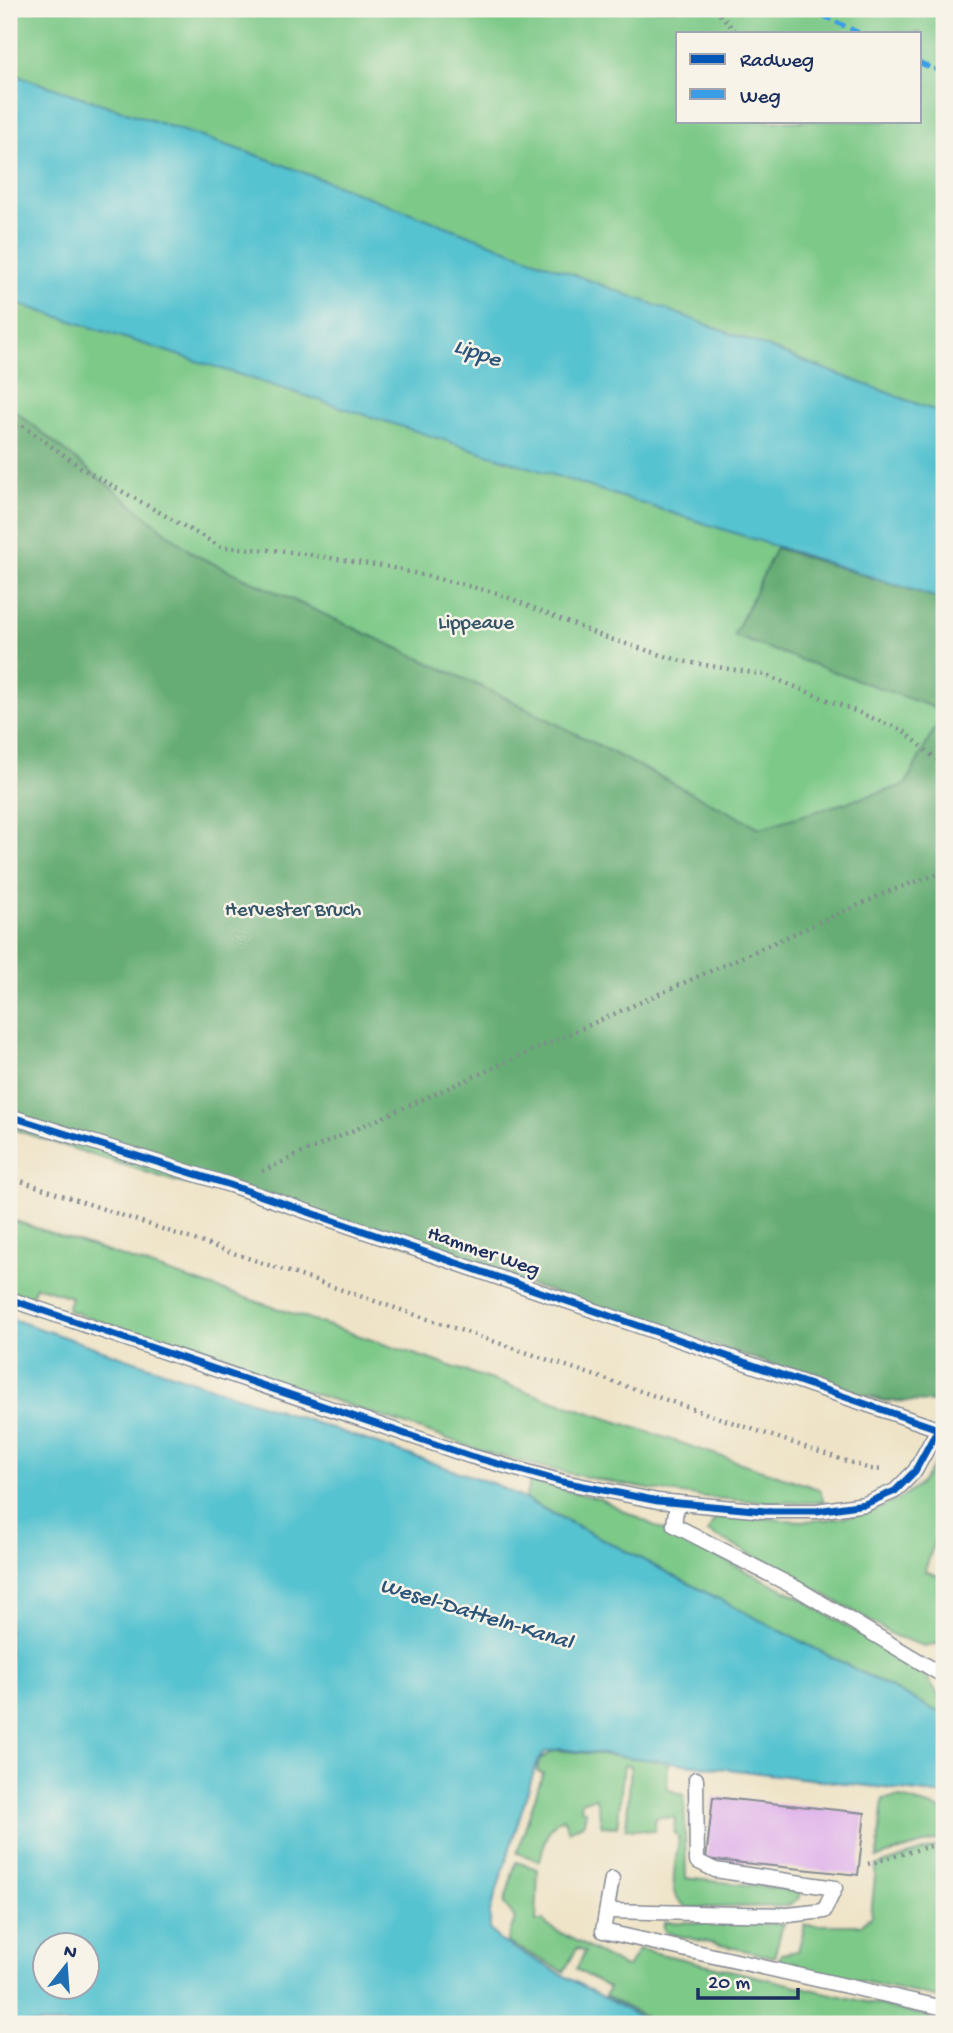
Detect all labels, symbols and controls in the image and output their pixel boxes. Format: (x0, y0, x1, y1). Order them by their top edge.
legend (676, 32, 922, 122)
text: Radweg (740, 50, 814, 75)
text: Weg (740, 86, 781, 111)
water label: Lippe (450, 333, 505, 375)
park label: Lippeaue (438, 612, 515, 637)
park label: Hervester Bruch (225, 899, 361, 924)
street label: Hammer Weg (423, 1222, 543, 1284)
water label: Wesel-Datteln-Kanal (376, 1573, 577, 1658)
north arrow (32, 1932, 102, 2002)
text: N (61, 1940, 79, 1966)
scale bar (698, 1956, 797, 2000)
text: 20 m (708, 1972, 750, 1997)

